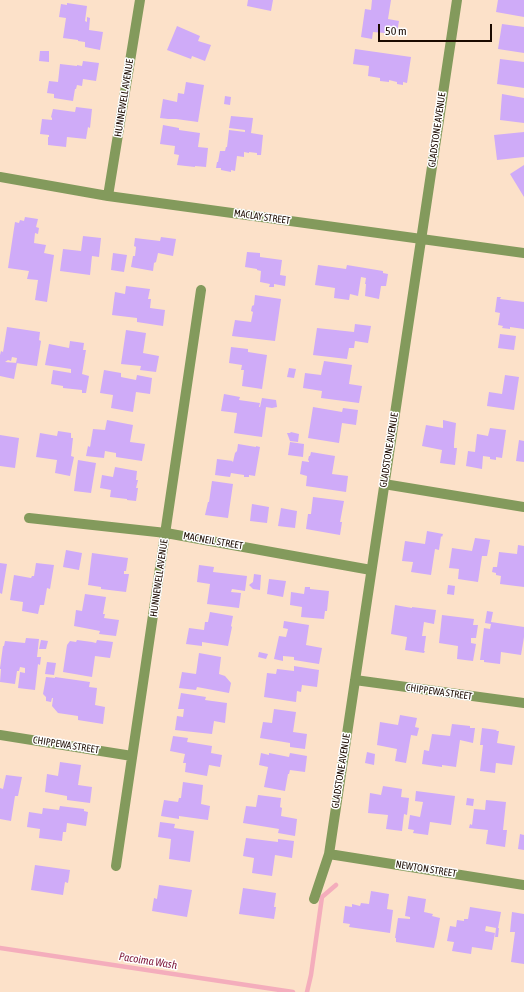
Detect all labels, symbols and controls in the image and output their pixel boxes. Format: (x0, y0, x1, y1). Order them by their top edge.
scale bar (380, 16, 494, 42)
text: 50 m (385, 24, 407, 38)
street label: HUNNEWELL AVENUE (112, 58, 136, 138)
street label: GLADSTONE AVENUE (426, 92, 448, 168)
street label: MACLAY STREET (233, 207, 291, 227)
street label: GLADSTONE AVENUE (377, 412, 401, 488)
street label: MACNEIL STREET (182, 530, 244, 552)
street label: HUNNEWELL AVENUE (148, 538, 170, 618)
street label: CHIPPEWA STREET (405, 681, 473, 703)
street label: GLADSTONE AVENUE (329, 733, 353, 809)
street label: CHIPPEWA STREET (32, 734, 100, 756)
street label: NEWTON STREET (395, 858, 457, 880)
water label: Pacoima Wash (118, 950, 178, 972)

